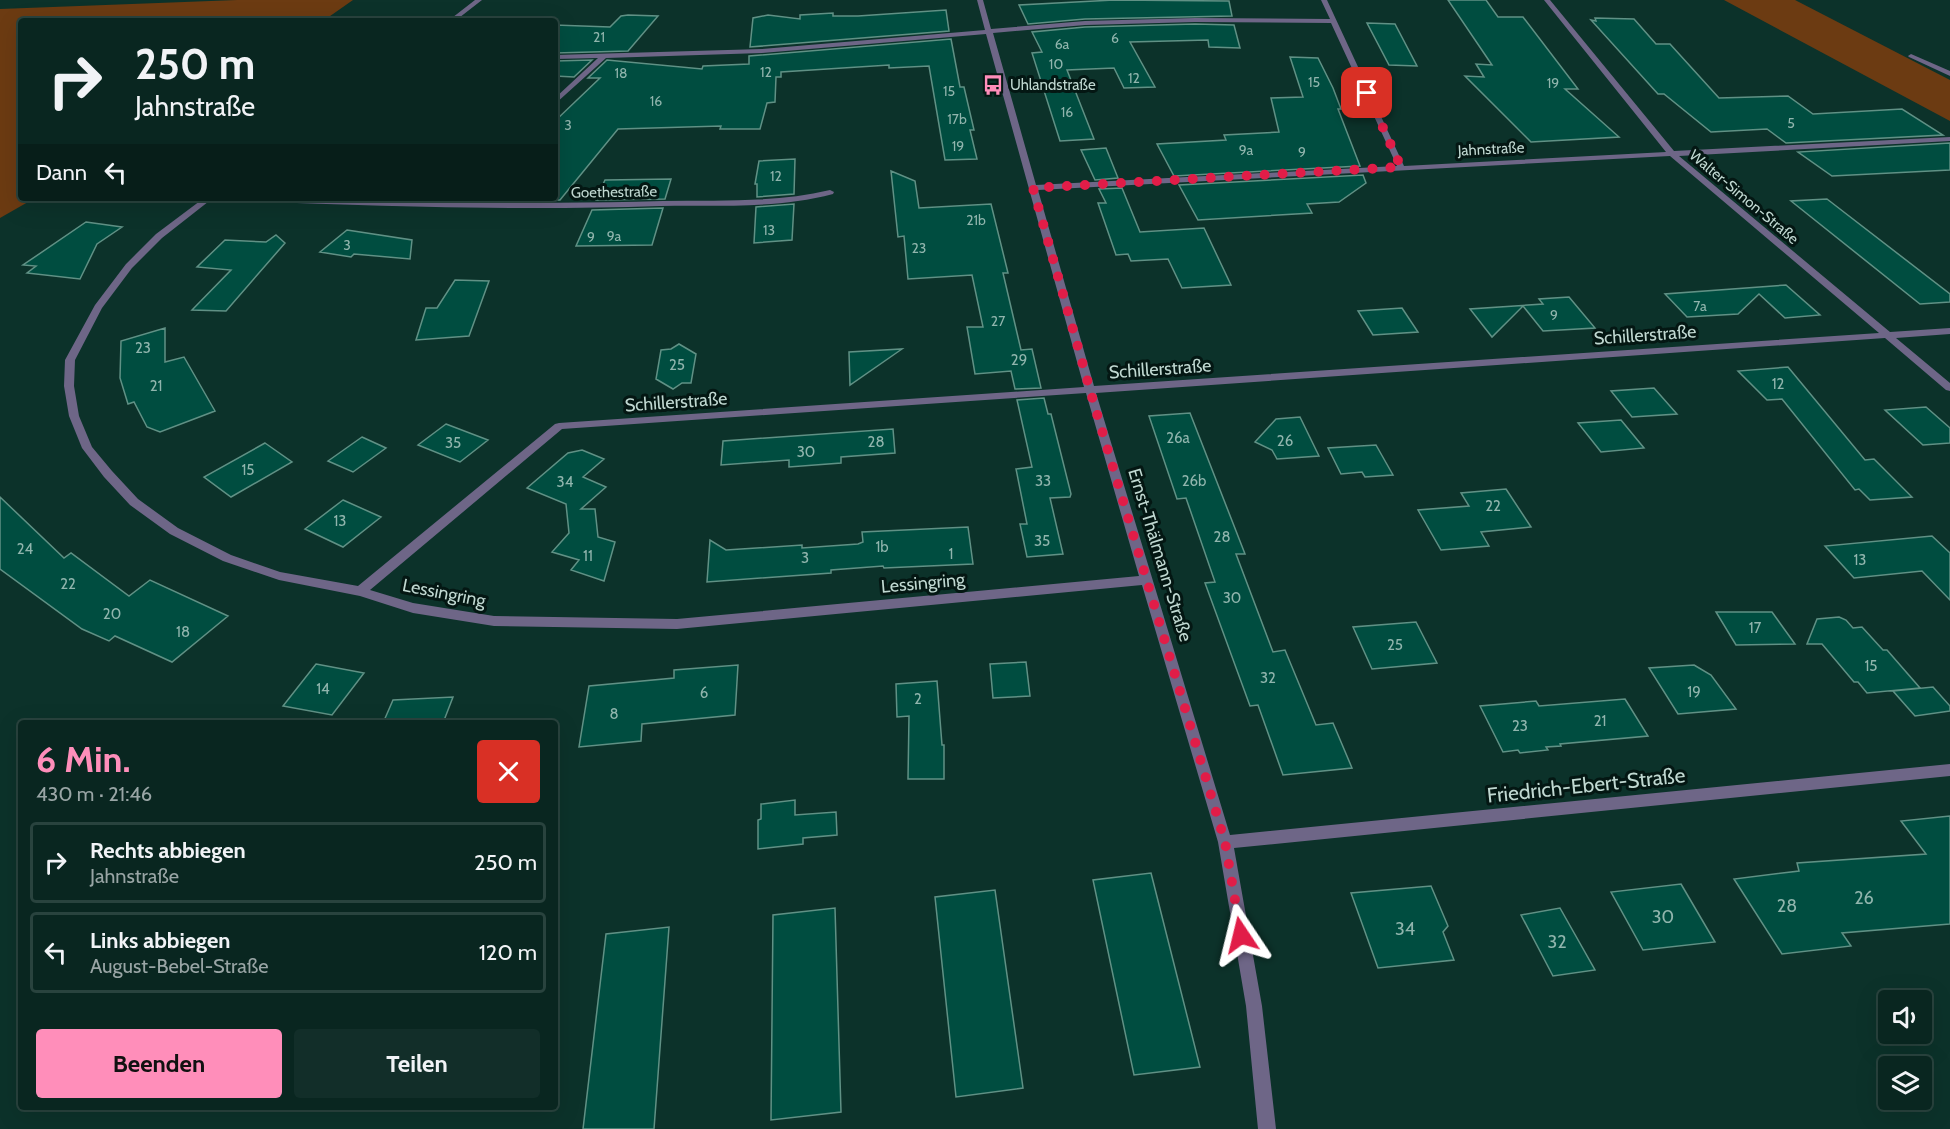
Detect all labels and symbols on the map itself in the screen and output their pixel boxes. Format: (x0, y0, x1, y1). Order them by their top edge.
house number: 21 (593, 28, 605, 46)
house number: 6 (1111, 29, 1119, 47)
house number: 6a (1055, 35, 1070, 53)
house number: 10 (1049, 55, 1063, 73)
house number: 12 (760, 63, 772, 81)
house number: 18 (614, 64, 628, 82)
pin (1341, 67, 1392, 118)
house number: 12 (1128, 69, 1140, 87)
bus stop icon: Uhlandstraße (981, 73, 1005, 97)
house number: 15 (1308, 73, 1320, 91)
house number: 19 (1547, 74, 1559, 92)
place label: Uhlandstraße (1010, 76, 1096, 94)
house number: 15 (943, 82, 955, 100)
house number: 16 (650, 92, 662, 110)
house number: 16 (1061, 103, 1073, 121)
house number: 17b (947, 110, 967, 128)
house number: 5 (1787, 114, 1795, 132)
house number: 3 (564, 116, 572, 134)
house number: 19 (952, 137, 964, 155)
street label: Jahnstraße (1456, 138, 1525, 160)
house number: 9a (1239, 141, 1254, 159)
house number: 9 (1298, 143, 1306, 161)
street label: Walter-Simon-Straße (1686, 146, 1802, 248)
house number: 12 (770, 167, 782, 185)
street label: Goethestraße (571, 182, 658, 202)
house number: 21b (966, 211, 986, 229)
house number: 13 (763, 221, 775, 239)
house number: 9a (607, 227, 622, 245)
house number: 9 (587, 228, 595, 246)
house number: 3 (343, 236, 351, 254)
house number: 23 (912, 239, 926, 257)
house number: 7a (1693, 297, 1707, 315)
house number: 9 (1550, 306, 1558, 324)
house number: 27 (991, 312, 1005, 330)
street label: Schillerstraße (1593, 320, 1697, 350)
house number: 23 (135, 339, 151, 357)
house number: 29 (1011, 351, 1027, 369)
street label: Schillerstraße (1108, 354, 1212, 384)
house number: 25 (669, 356, 685, 374)
house number: 12 (1772, 375, 1785, 393)
house number: 21 (150, 377, 162, 395)
street label: Schillerstraße (624, 387, 728, 417)
house number: 26a (1166, 429, 1191, 447)
house number: 26 (1277, 432, 1293, 450)
house number: 28 (868, 433, 884, 451)
house number: 35 (445, 434, 461, 452)
house number: 30 (797, 443, 815, 461)
house number: 15 (241, 461, 255, 479)
street label: Ernst-Thälmann-Straße (1123, 466, 1197, 644)
house number: 33 (1035, 472, 1051, 490)
house number: 26b (1182, 472, 1206, 490)
house number: 34 (557, 473, 574, 491)
house number: 22 (1485, 497, 1501, 515)
house number: 13 (333, 512, 347, 530)
house number: 28 (1214, 528, 1230, 546)
house number: 35 (1034, 532, 1050, 550)
house number: 1b (875, 538, 889, 556)
house number: 24 (17, 540, 34, 558)
house number: 1 (949, 545, 953, 563)
house number: 11 (583, 547, 593, 565)
house number: 3 (801, 549, 809, 567)
house number: 13 (1853, 551, 1867, 569)
street label: Lessingring (880, 568, 967, 598)
street label: Lessingring (401, 574, 488, 612)
house number: 22 (60, 575, 76, 593)
house number: 30 (1223, 589, 1241, 607)
house number: 20 (103, 605, 121, 623)
house number: 17 (1749, 619, 1762, 637)
house number: 18 (176, 623, 190, 641)
house number: 25 (1387, 636, 1403, 654)
house number: 15 (1864, 657, 1878, 675)
house number: 32 (1260, 669, 1276, 687)
house number: 14 (316, 680, 330, 698)
house number: 19 (1687, 683, 1701, 701)
house number: 6 (700, 684, 708, 702)
house number: 2 (914, 690, 922, 708)
house number: 8 (609, 705, 619, 723)
house number: 21 (1594, 712, 1606, 730)
house number: 23 (1512, 717, 1528, 735)
street label: Friedrich-Ebert-Straße (1486, 762, 1687, 808)
house number: 26 (1854, 887, 1874, 909)
house number: 28 (1777, 895, 1797, 917)
position arrow (1209, 903, 1273, 967)
house number: 30 (1652, 906, 1674, 928)
house number: 34 (1395, 918, 1415, 940)
house number: 32 (1547, 931, 1567, 953)

